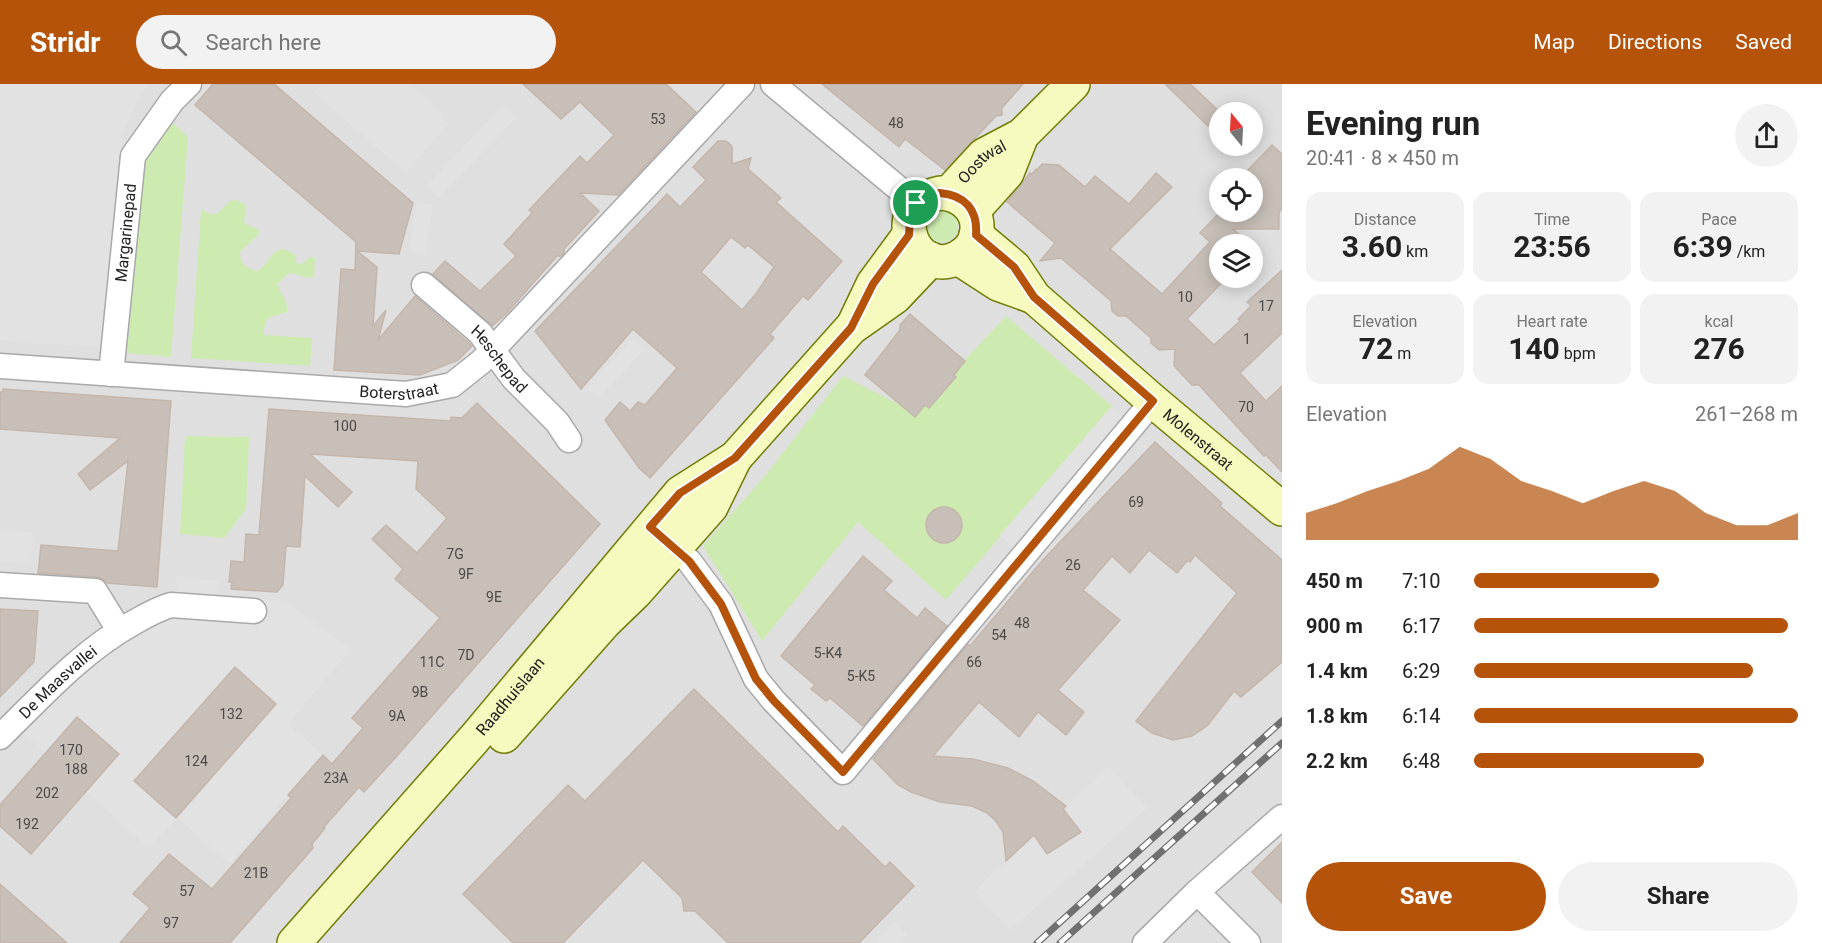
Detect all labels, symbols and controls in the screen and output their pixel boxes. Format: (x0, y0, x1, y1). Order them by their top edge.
search box (136, 15, 556, 69)
text: Stridr (30, 26, 100, 59)
icon: search (157, 26, 190, 59)
text: Search here (205, 30, 321, 55)
text: Map (1533, 30, 1575, 54)
text: Directions (1608, 30, 1702, 54)
text: Saved (1735, 30, 1792, 54)
north arrow (1209, 102, 1263, 156)
map controls (1209, 102, 1263, 288)
text: Evening run (1306, 104, 1480, 143)
button: share (1735, 104, 1798, 167)
house number: 53 (650, 111, 666, 127)
house number: 48 (888, 115, 904, 131)
street label: Oostwal (953, 136, 1009, 187)
text: 20:41 · 8 × 450 m (1306, 146, 1459, 170)
button: locate (1209, 168, 1263, 222)
pin (890, 177, 941, 228)
street label: Margarinepad (111, 183, 140, 283)
icon: arrive (899, 186, 932, 219)
text: Distance (1354, 210, 1416, 229)
text: Time (1534, 210, 1570, 229)
text: Pace (1701, 210, 1737, 229)
text: 3.60 (1342, 229, 1402, 264)
text: 23:56 (1513, 229, 1591, 264)
text: 6:39 (1673, 229, 1733, 264)
button: layers (1209, 234, 1263, 288)
text: km (1402, 242, 1428, 261)
text: /km (1733, 242, 1765, 261)
house number: 10 (1177, 289, 1193, 305)
house number: 17 (1258, 298, 1274, 314)
text: Elevation (1353, 312, 1417, 331)
text: Heart rate (1516, 312, 1588, 331)
text: kcal (1705, 312, 1733, 331)
street label: Heschepad (468, 321, 532, 397)
house number: 1 (1243, 331, 1251, 347)
text: 72 (1359, 331, 1393, 366)
text: 140 (1508, 331, 1560, 366)
text: 276 (1693, 331, 1745, 366)
text: m (1393, 344, 1411, 363)
text: bpm (1560, 344, 1596, 363)
street label: Boterstraat (359, 378, 440, 403)
house number: 70 (1238, 399, 1254, 415)
text: Elevation (1306, 402, 1387, 426)
text: 261–268 m (1695, 402, 1798, 426)
street label: Molenstraat (1160, 404, 1237, 474)
house number: 100 (333, 418, 357, 434)
house number: 69 (1128, 494, 1144, 510)
house number: 7G (446, 546, 464, 562)
house number: 26 (1065, 557, 1081, 573)
house number: 9F (458, 566, 474, 582)
text: 450 m (1306, 569, 1363, 593)
text: 7:10 (1402, 569, 1441, 593)
house number: 9E (486, 589, 502, 605)
text: 900 m (1306, 614, 1363, 638)
text: 6:17 (1402, 614, 1441, 638)
house number: 48 (1014, 615, 1030, 631)
house number: 54 (991, 627, 1007, 643)
street label: De Maasvallei (15, 641, 100, 722)
house number: 5-K4 (814, 645, 842, 661)
house number: 7D (457, 647, 475, 663)
street label: Raadhuislaan (472, 653, 548, 739)
house number: 11C (420, 654, 444, 670)
house number: 66 (966, 654, 982, 670)
text: 1.4 km (1306, 659, 1368, 683)
text: 6:29 (1402, 659, 1441, 683)
house number: 5-K5 (847, 668, 875, 684)
house number: 9B (412, 684, 428, 700)
text: 1.8 km (1306, 704, 1368, 728)
text: 6:14 (1402, 704, 1441, 728)
house number: 132 (219, 706, 243, 722)
house number: 9A (388, 708, 406, 724)
house number: 170 (59, 742, 83, 758)
text: 2.2 km (1306, 749, 1368, 773)
text: 6:48 (1402, 749, 1441, 773)
house number: 124 (184, 753, 208, 769)
house number: 188 (64, 761, 88, 777)
house number: 23A (324, 770, 348, 786)
house number: 202 (35, 785, 59, 801)
house number: 192 (15, 816, 39, 832)
button: Save (1306, 862, 1546, 931)
button: Share (1558, 862, 1798, 931)
house number: 21B (244, 865, 268, 881)
house number: 57 (179, 883, 195, 899)
house number: 97 (163, 915, 179, 931)

